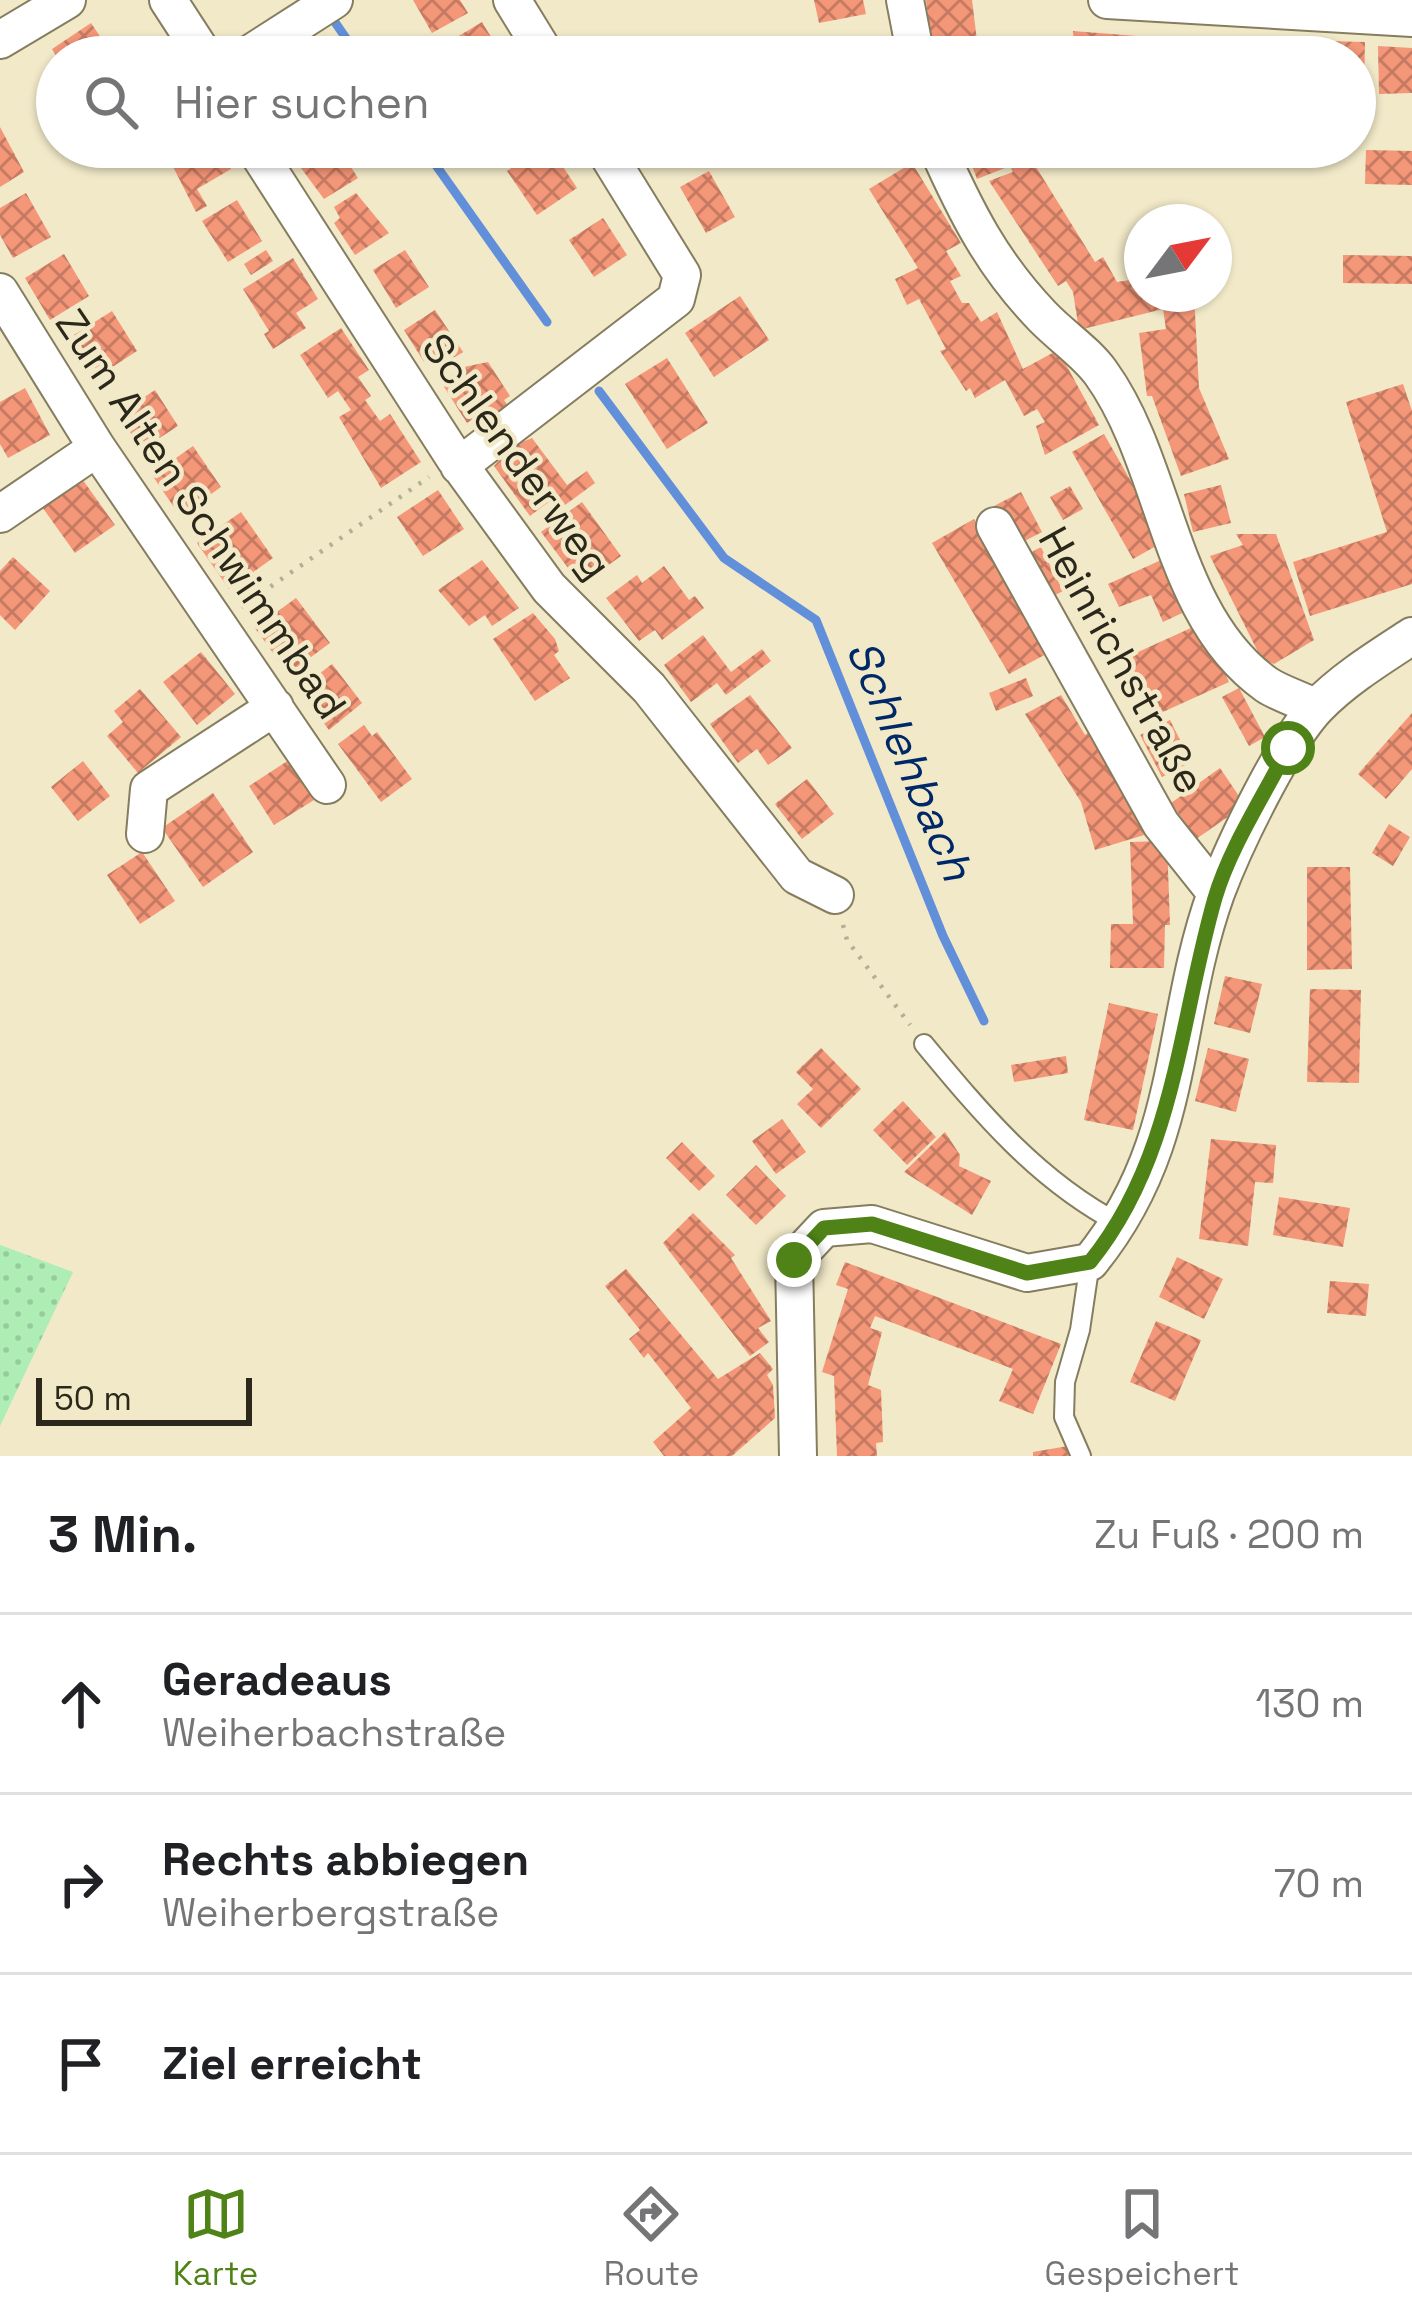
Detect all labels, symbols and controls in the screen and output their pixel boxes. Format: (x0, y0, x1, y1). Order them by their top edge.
search box (36, 36, 1376, 168)
icon: search (78, 69, 144, 135)
text: Hier suchen (174, 74, 430, 131)
north arrow (1124, 204, 1232, 312)
street label: Zum Alten Schwimmbad (44, 299, 358, 729)
street label: Schlenderweg (410, 323, 624, 589)
street label: Heinrichstraße (1027, 517, 1217, 803)
water label: Schlehbach (834, 631, 987, 890)
route start (1261, 721, 1315, 775)
route end (767, 1233, 821, 1287)
scale bar (36, 1372, 252, 1425)
text: 50 m (54, 1378, 132, 1420)
text: 3 Min. (48, 1502, 197, 1567)
text: Zu Fuß · 200 m (1094, 1510, 1364, 1559)
text: Geradeaus (162, 1651, 392, 1708)
icon: ahead (48, 1671, 114, 1737)
text: 130 m (1256, 1679, 1364, 1728)
text: Weiherbachstraße (162, 1708, 506, 1757)
text: Rechts abbiegen (162, 1831, 529, 1888)
icon: right (48, 1851, 114, 1917)
text: 70 m (1274, 1859, 1364, 1908)
text: Weiherbergstraße (162, 1888, 499, 1937)
icon: arrive (48, 2031, 114, 2097)
text: Ziel erreicht (162, 2035, 422, 2092)
tab: Karte (173, 2181, 258, 2295)
tab: Route (604, 2181, 699, 2295)
tab: Gespeichert (1045, 2181, 1239, 2295)

